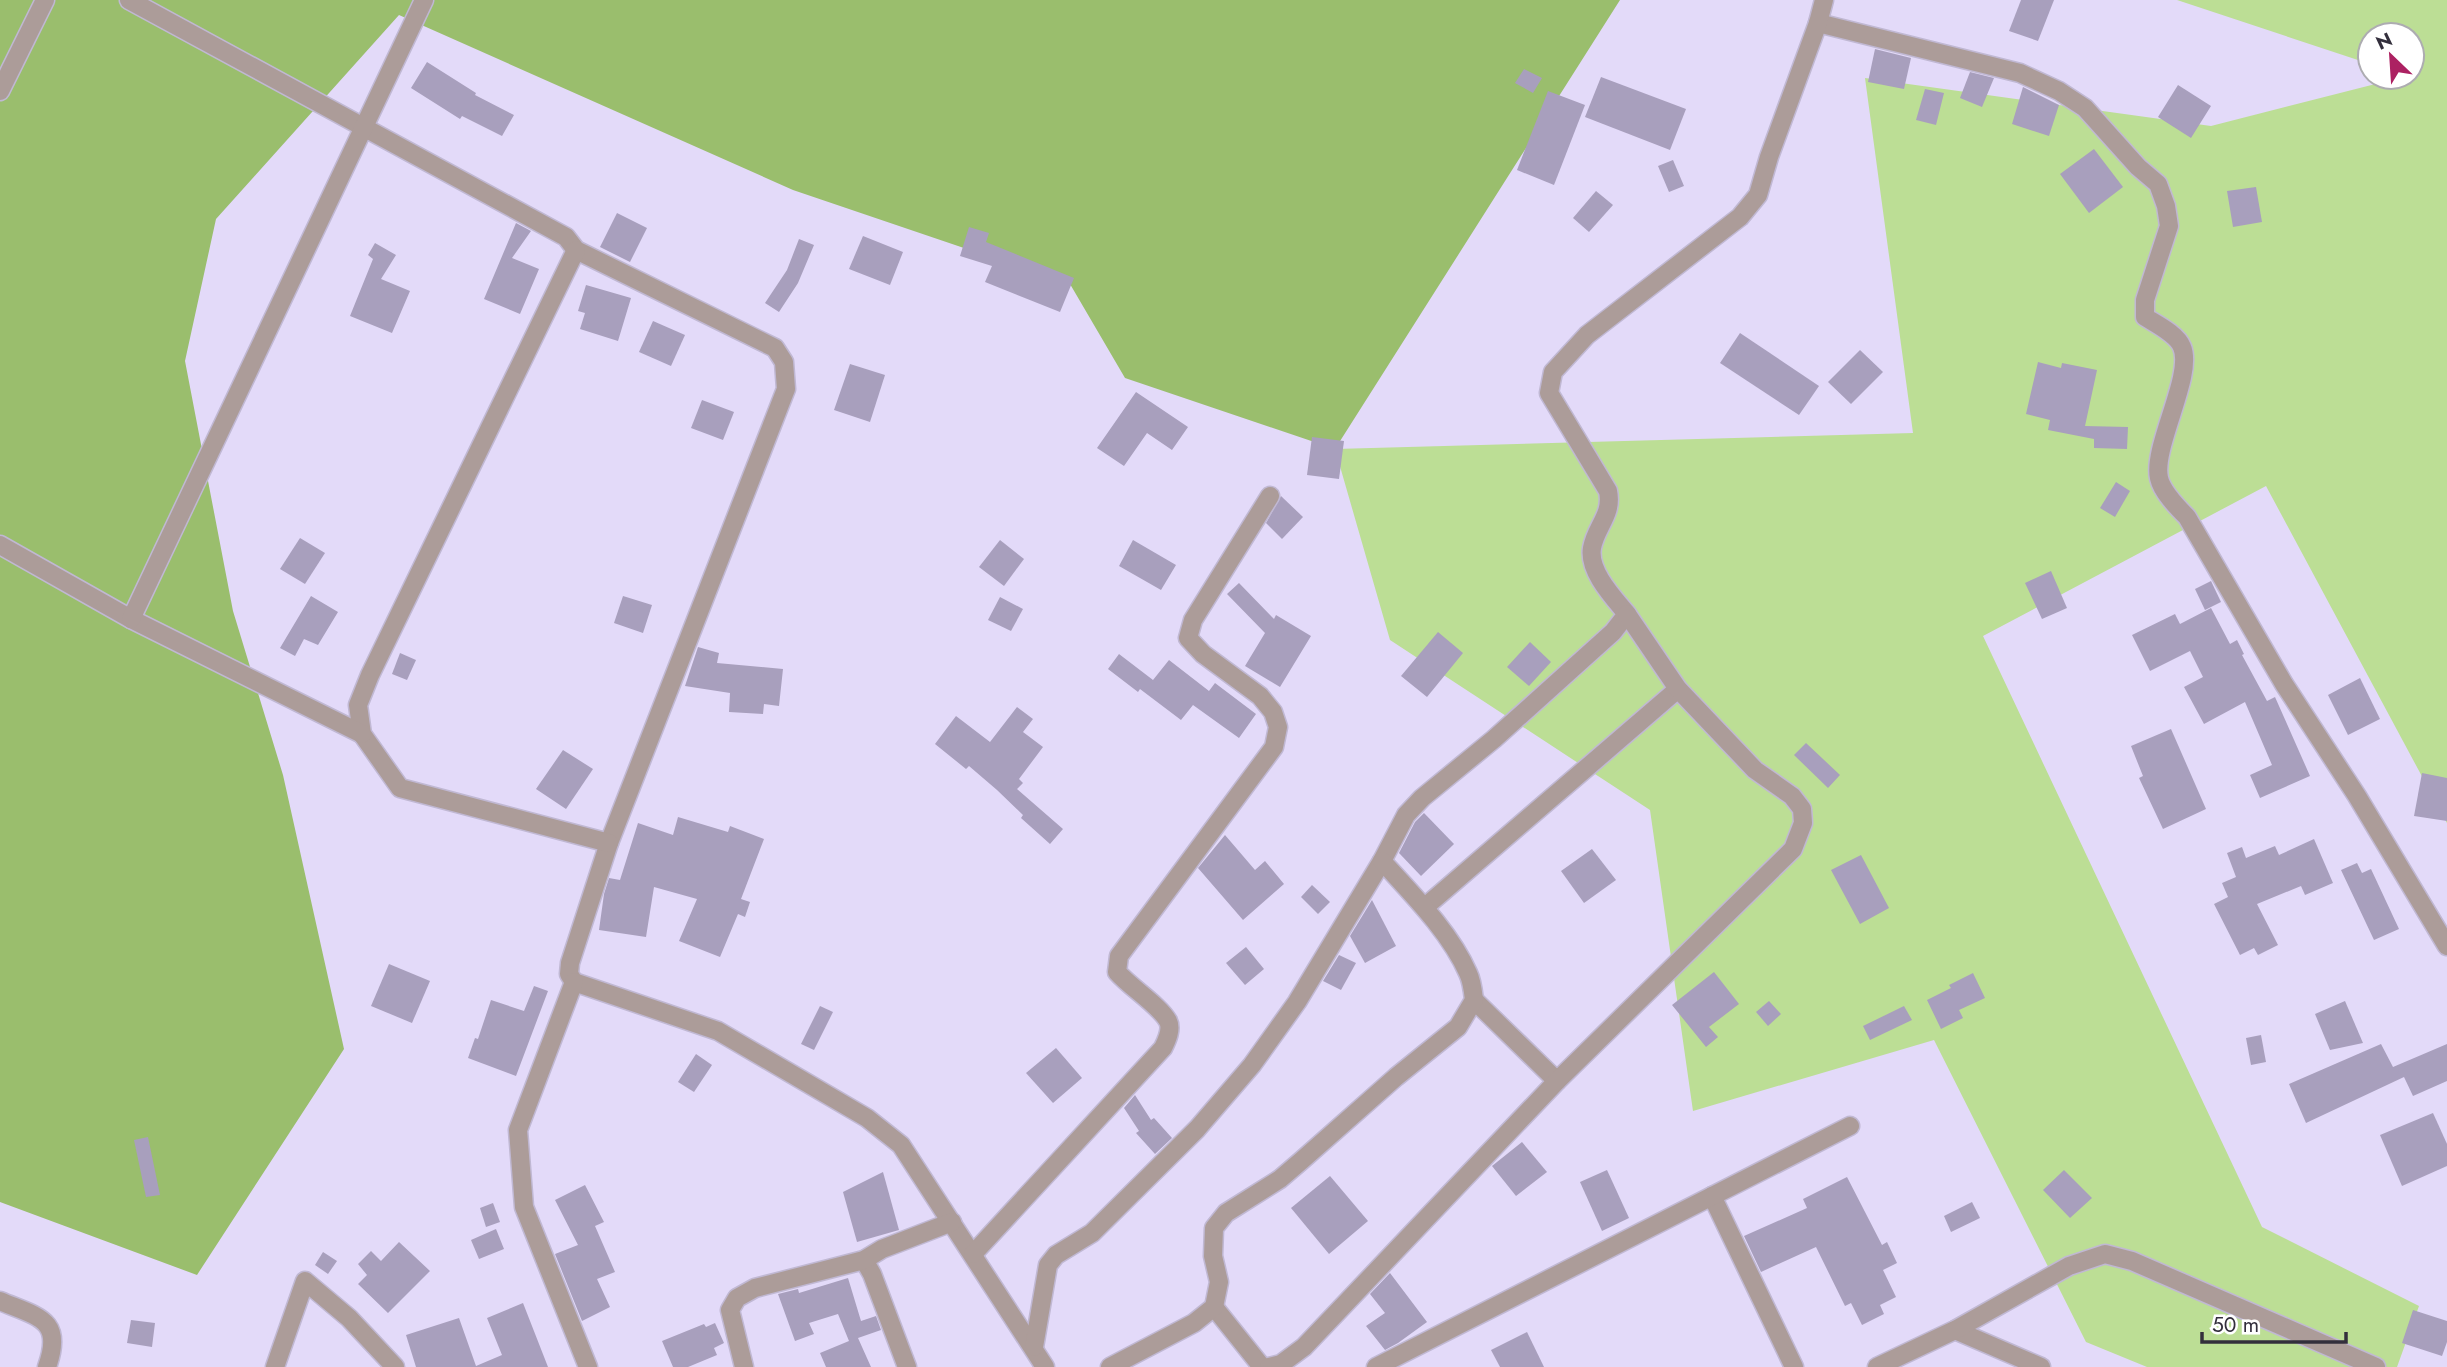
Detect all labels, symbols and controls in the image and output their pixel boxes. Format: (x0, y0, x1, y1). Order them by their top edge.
north arrow (2356, 21, 2426, 91)
text: N (2371, 26, 2397, 56)
scale bar (2202, 1300, 2346, 1344)
text: 50 m (2212, 1310, 2259, 1340)

